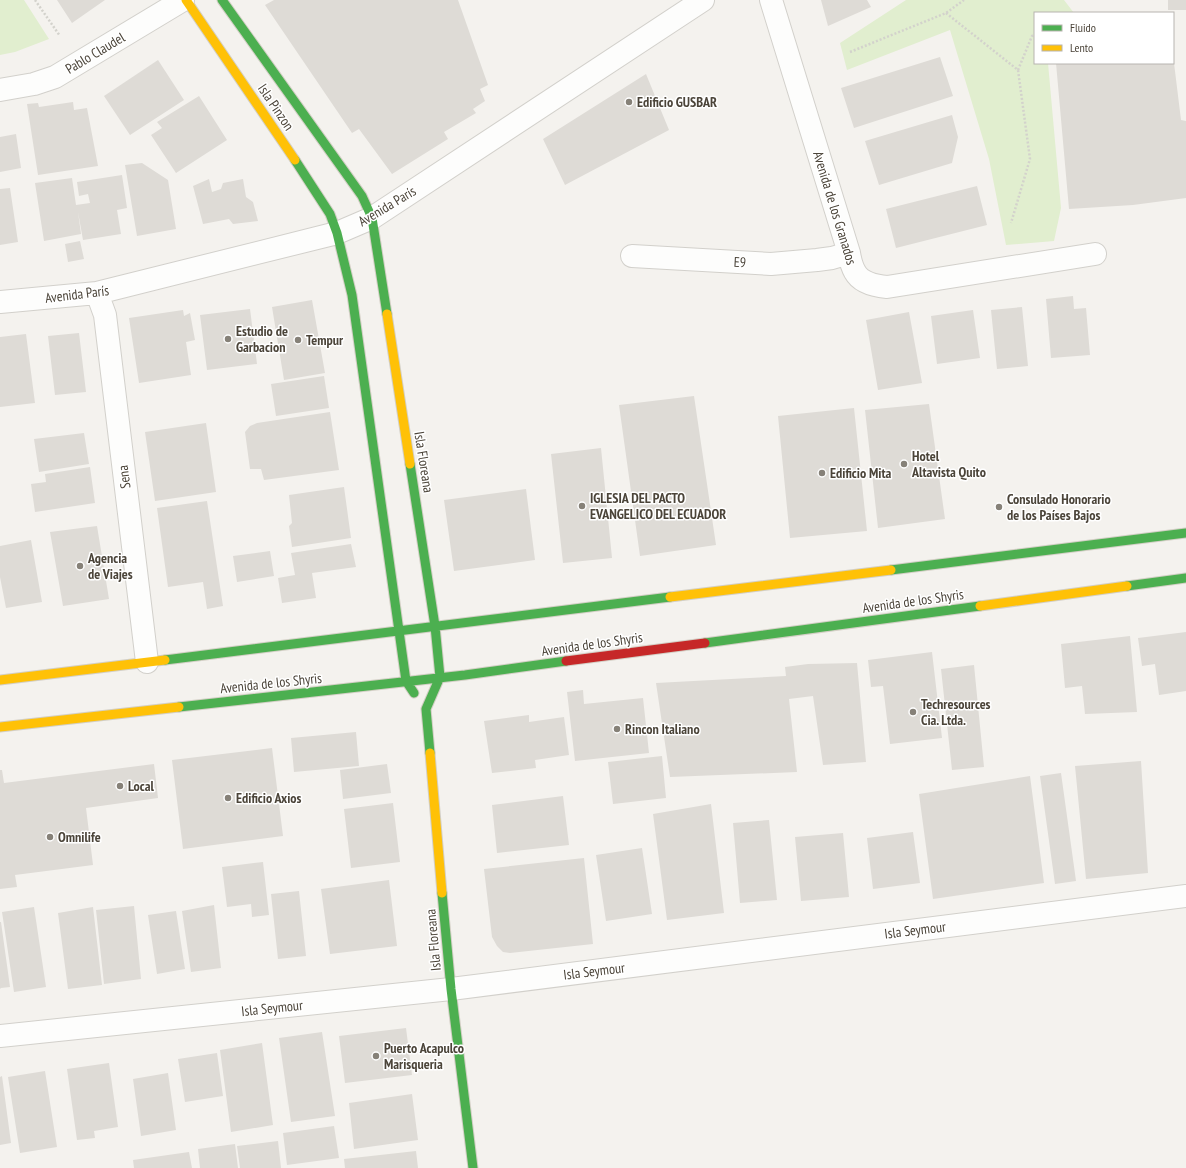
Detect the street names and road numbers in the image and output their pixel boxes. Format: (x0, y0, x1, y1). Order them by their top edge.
street label: Pablo Claudel (62, 28, 129, 78)
street label: Isla Pinzon (254, 80, 298, 134)
street label: Avenida de los Granados (809, 149, 861, 267)
street label: Avenida París (355, 182, 419, 230)
street label: E9 (733, 253, 747, 271)
street label: Avenida París (44, 281, 110, 307)
street label: Isla Floreana (410, 430, 438, 494)
street label: Sena (114, 464, 134, 490)
street label: Avenida de los Shyris (861, 585, 965, 617)
street label: Avenida de los Shyris (540, 628, 644, 660)
street label: Avenida de los Shyris (219, 669, 323, 697)
street label: Isla Floreana (421, 908, 445, 972)
street label: Isla Seymour (883, 917, 947, 943)
street label: Isla Seymour (562, 958, 626, 984)
street label: Isla Seymour (240, 996, 304, 1020)

